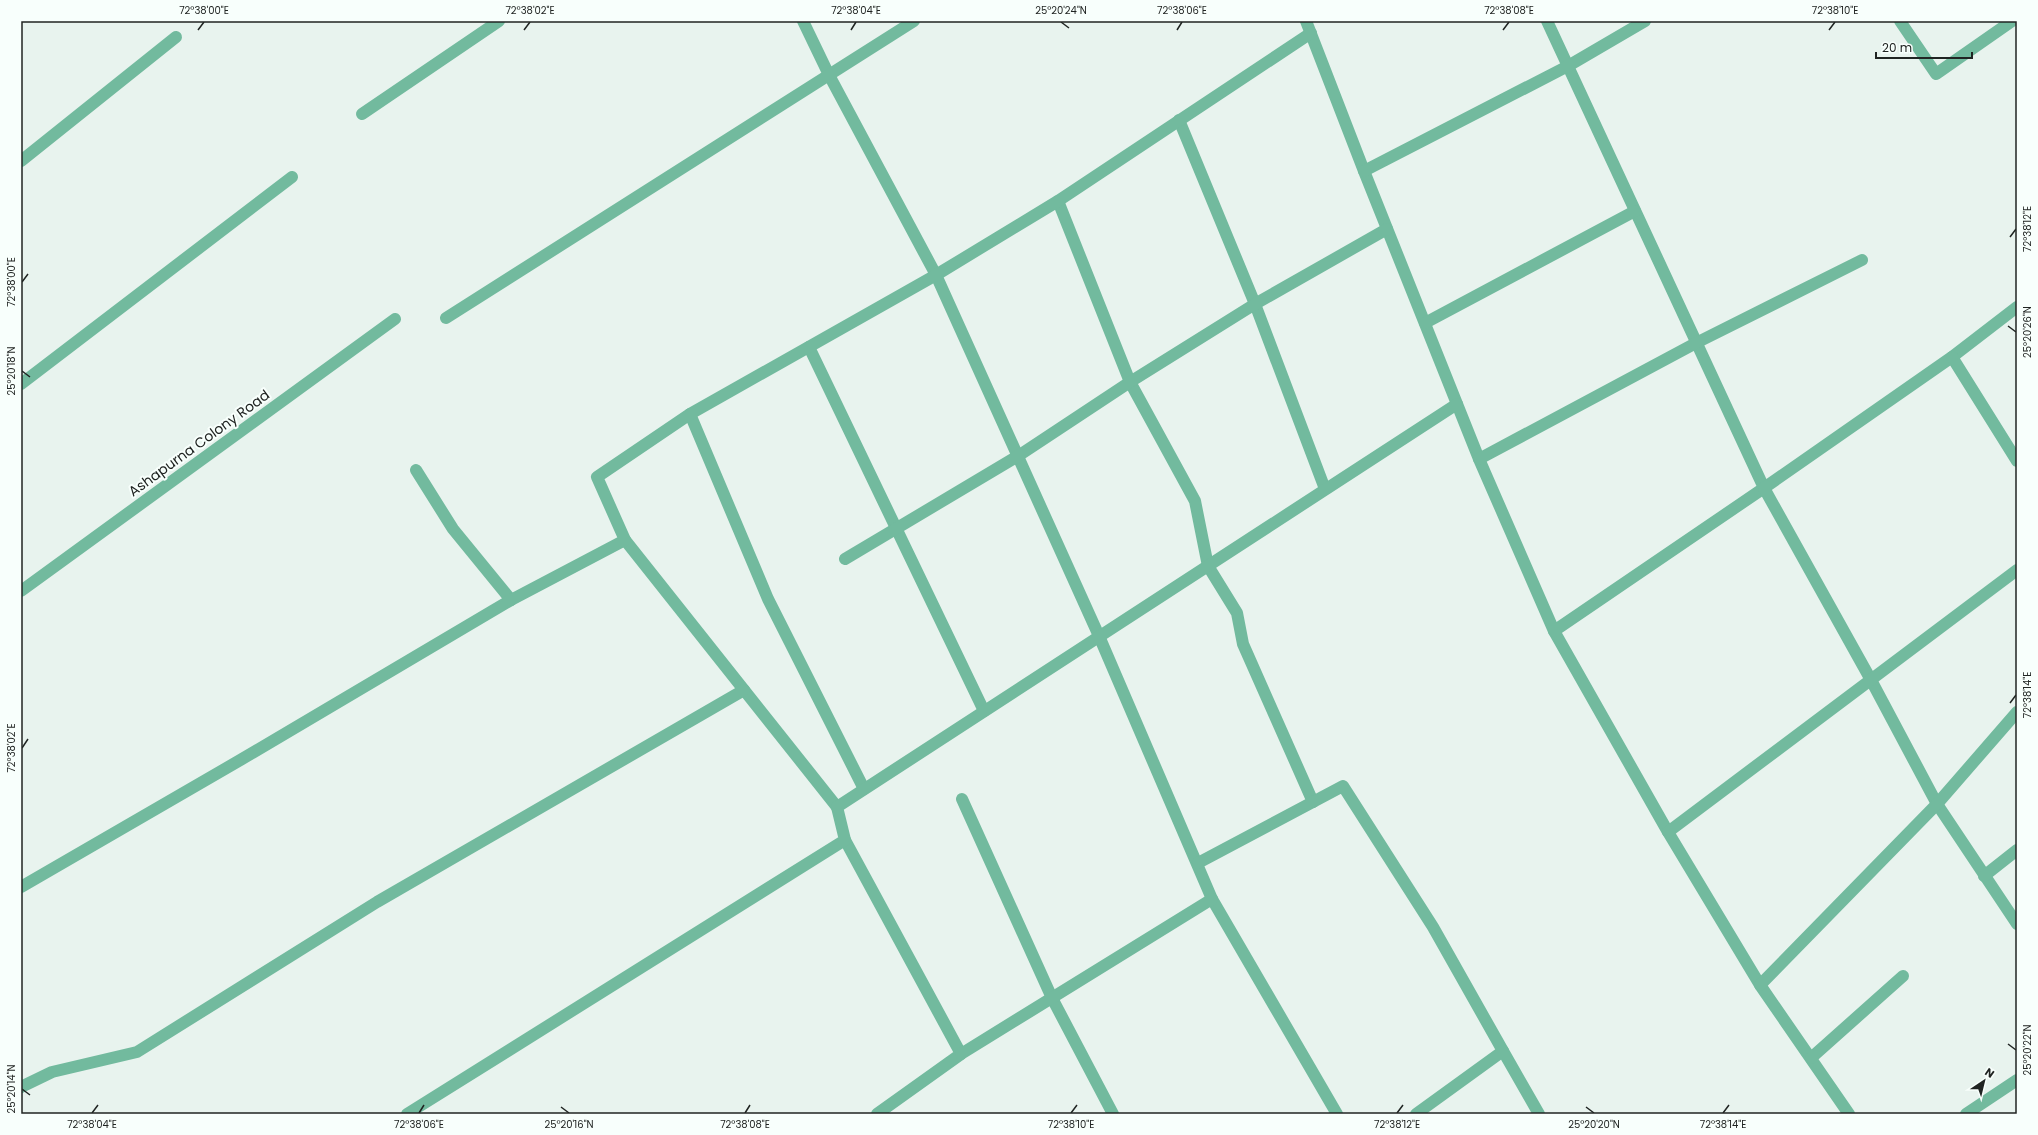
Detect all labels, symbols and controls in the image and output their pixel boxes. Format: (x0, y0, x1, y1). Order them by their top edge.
text: 72°38'00"E (179, 3, 229, 18)
text: 72°38'02"E (505, 3, 555, 18)
text: 72°38'04"E (831, 3, 881, 18)
text: 25°20'24"N (1035, 3, 1087, 18)
text: 72°38'06"E (1157, 3, 1207, 18)
text: 72°38'08"E (1484, 3, 1534, 18)
text: 72°38'10"E (1812, 3, 1858, 18)
scale bar (1876, 34, 1972, 60)
text: 20 m (1882, 39, 1912, 56)
text: 72°38'12"E (2020, 206, 2035, 252)
text: 72°38'00"E (4, 257, 19, 307)
text: 25°20'26"N (2020, 306, 2035, 358)
text: 25°20'18"N (4, 346, 19, 396)
street label: Ashapurna Colony Road (124, 385, 274, 501)
text: 72°38'14"E (2020, 672, 2035, 718)
text: 72°38'02"E (4, 723, 19, 773)
text: 25°20'22"N (2020, 1024, 2035, 1076)
north arrow (1964, 1061, 2004, 1101)
text: 25°20'14"N (4, 1064, 19, 1114)
text: N (1982, 1064, 1998, 1082)
text: 72°38'04"E (67, 1117, 117, 1132)
text: 72°38'06"E (394, 1117, 444, 1132)
text: 25°20'16"N (544, 1117, 594, 1132)
text: 72°38'08"E (720, 1117, 770, 1132)
text: 72°38'10"E (1048, 1117, 1094, 1132)
text: 72°38'12"E (1374, 1117, 1420, 1132)
text: 25°20'20"N (1568, 1117, 1620, 1132)
text: 72°38'14"E (1700, 1117, 1746, 1132)

